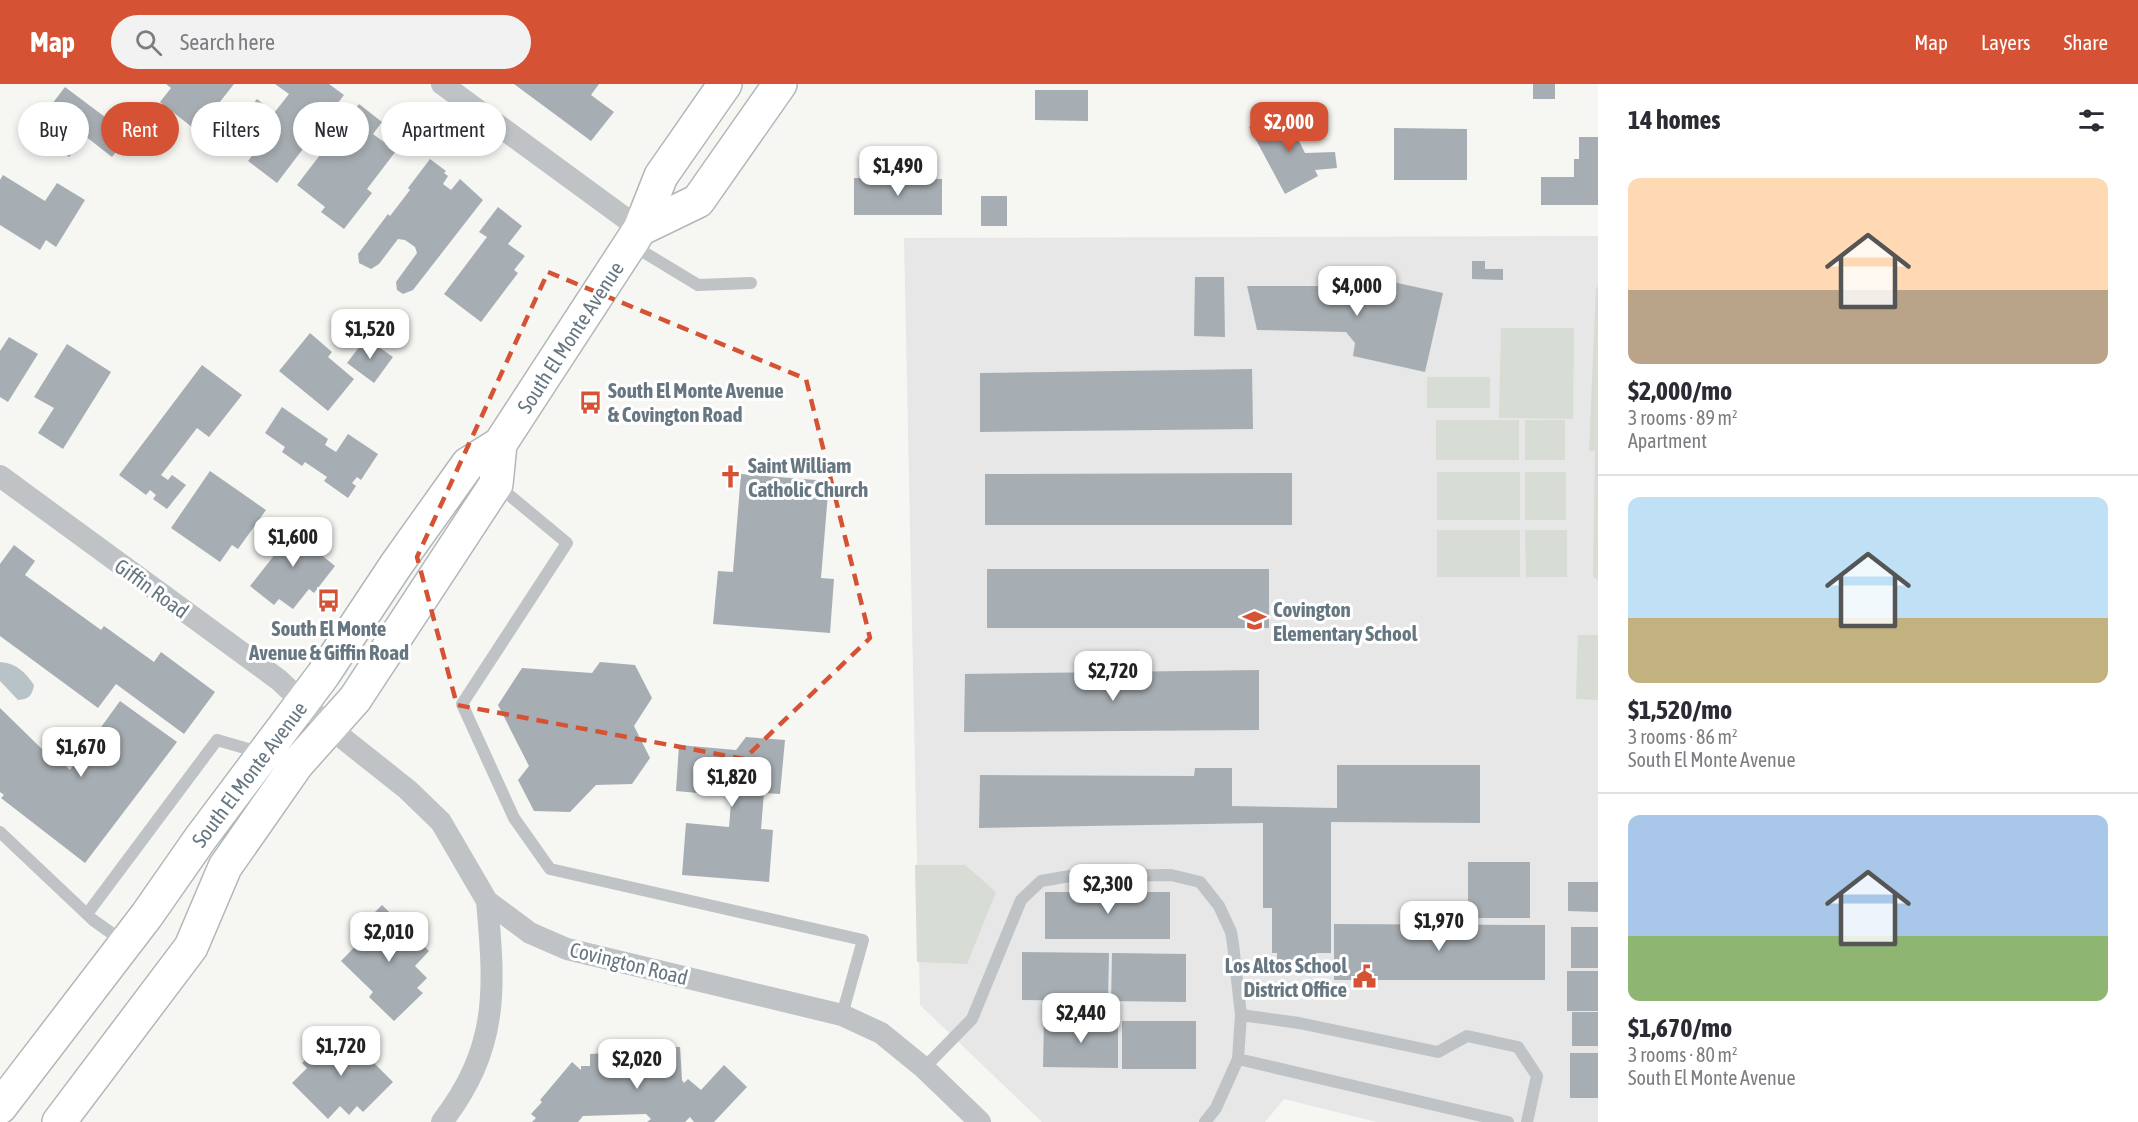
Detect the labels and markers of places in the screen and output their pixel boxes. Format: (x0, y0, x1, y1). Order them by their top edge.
pin: $2,000 (1240, 102, 1338, 153)
pin: $1,490 (849, 146, 947, 197)
pin: $4,000 (1308, 266, 1406, 317)
pin: $1,520 (321, 309, 419, 360)
place label: South El Monte Avenue & Covington Road (608, 378, 784, 426)
bus stop icon: South El Monte Avenue & Covington Road (577, 389, 603, 415)
place label: Saint William Catholic Church (748, 453, 868, 501)
church icon: Saint William Catholic Church (717, 464, 743, 490)
pin: $1,600 (244, 517, 342, 568)
bus stop icon: South El Monte Avenue & Giffin Road (316, 587, 342, 613)
place label: Covington Elementary School (1273, 597, 1418, 645)
school or university icon: Covington Elementary School (1242, 608, 1268, 634)
place label: South El Monte Avenue & Giffin Road (248, 616, 409, 664)
pin: $2,720 (1064, 651, 1162, 702)
pin: $1,670 (32, 727, 130, 778)
pin: $1,820 (683, 757, 781, 808)
pin: $2,300 (1059, 864, 1157, 915)
pin: $1,970 (1390, 901, 1488, 952)
pin: $2,010 (340, 912, 438, 963)
place label: Los Altos School District Office (1225, 953, 1347, 1001)
public building icon: Los Altos School District Office (1352, 964, 1378, 990)
pin: $2,440 (1032, 993, 1130, 1044)
pin: $1,720 (292, 1026, 390, 1077)
pin: $2,020 (588, 1039, 686, 1090)

